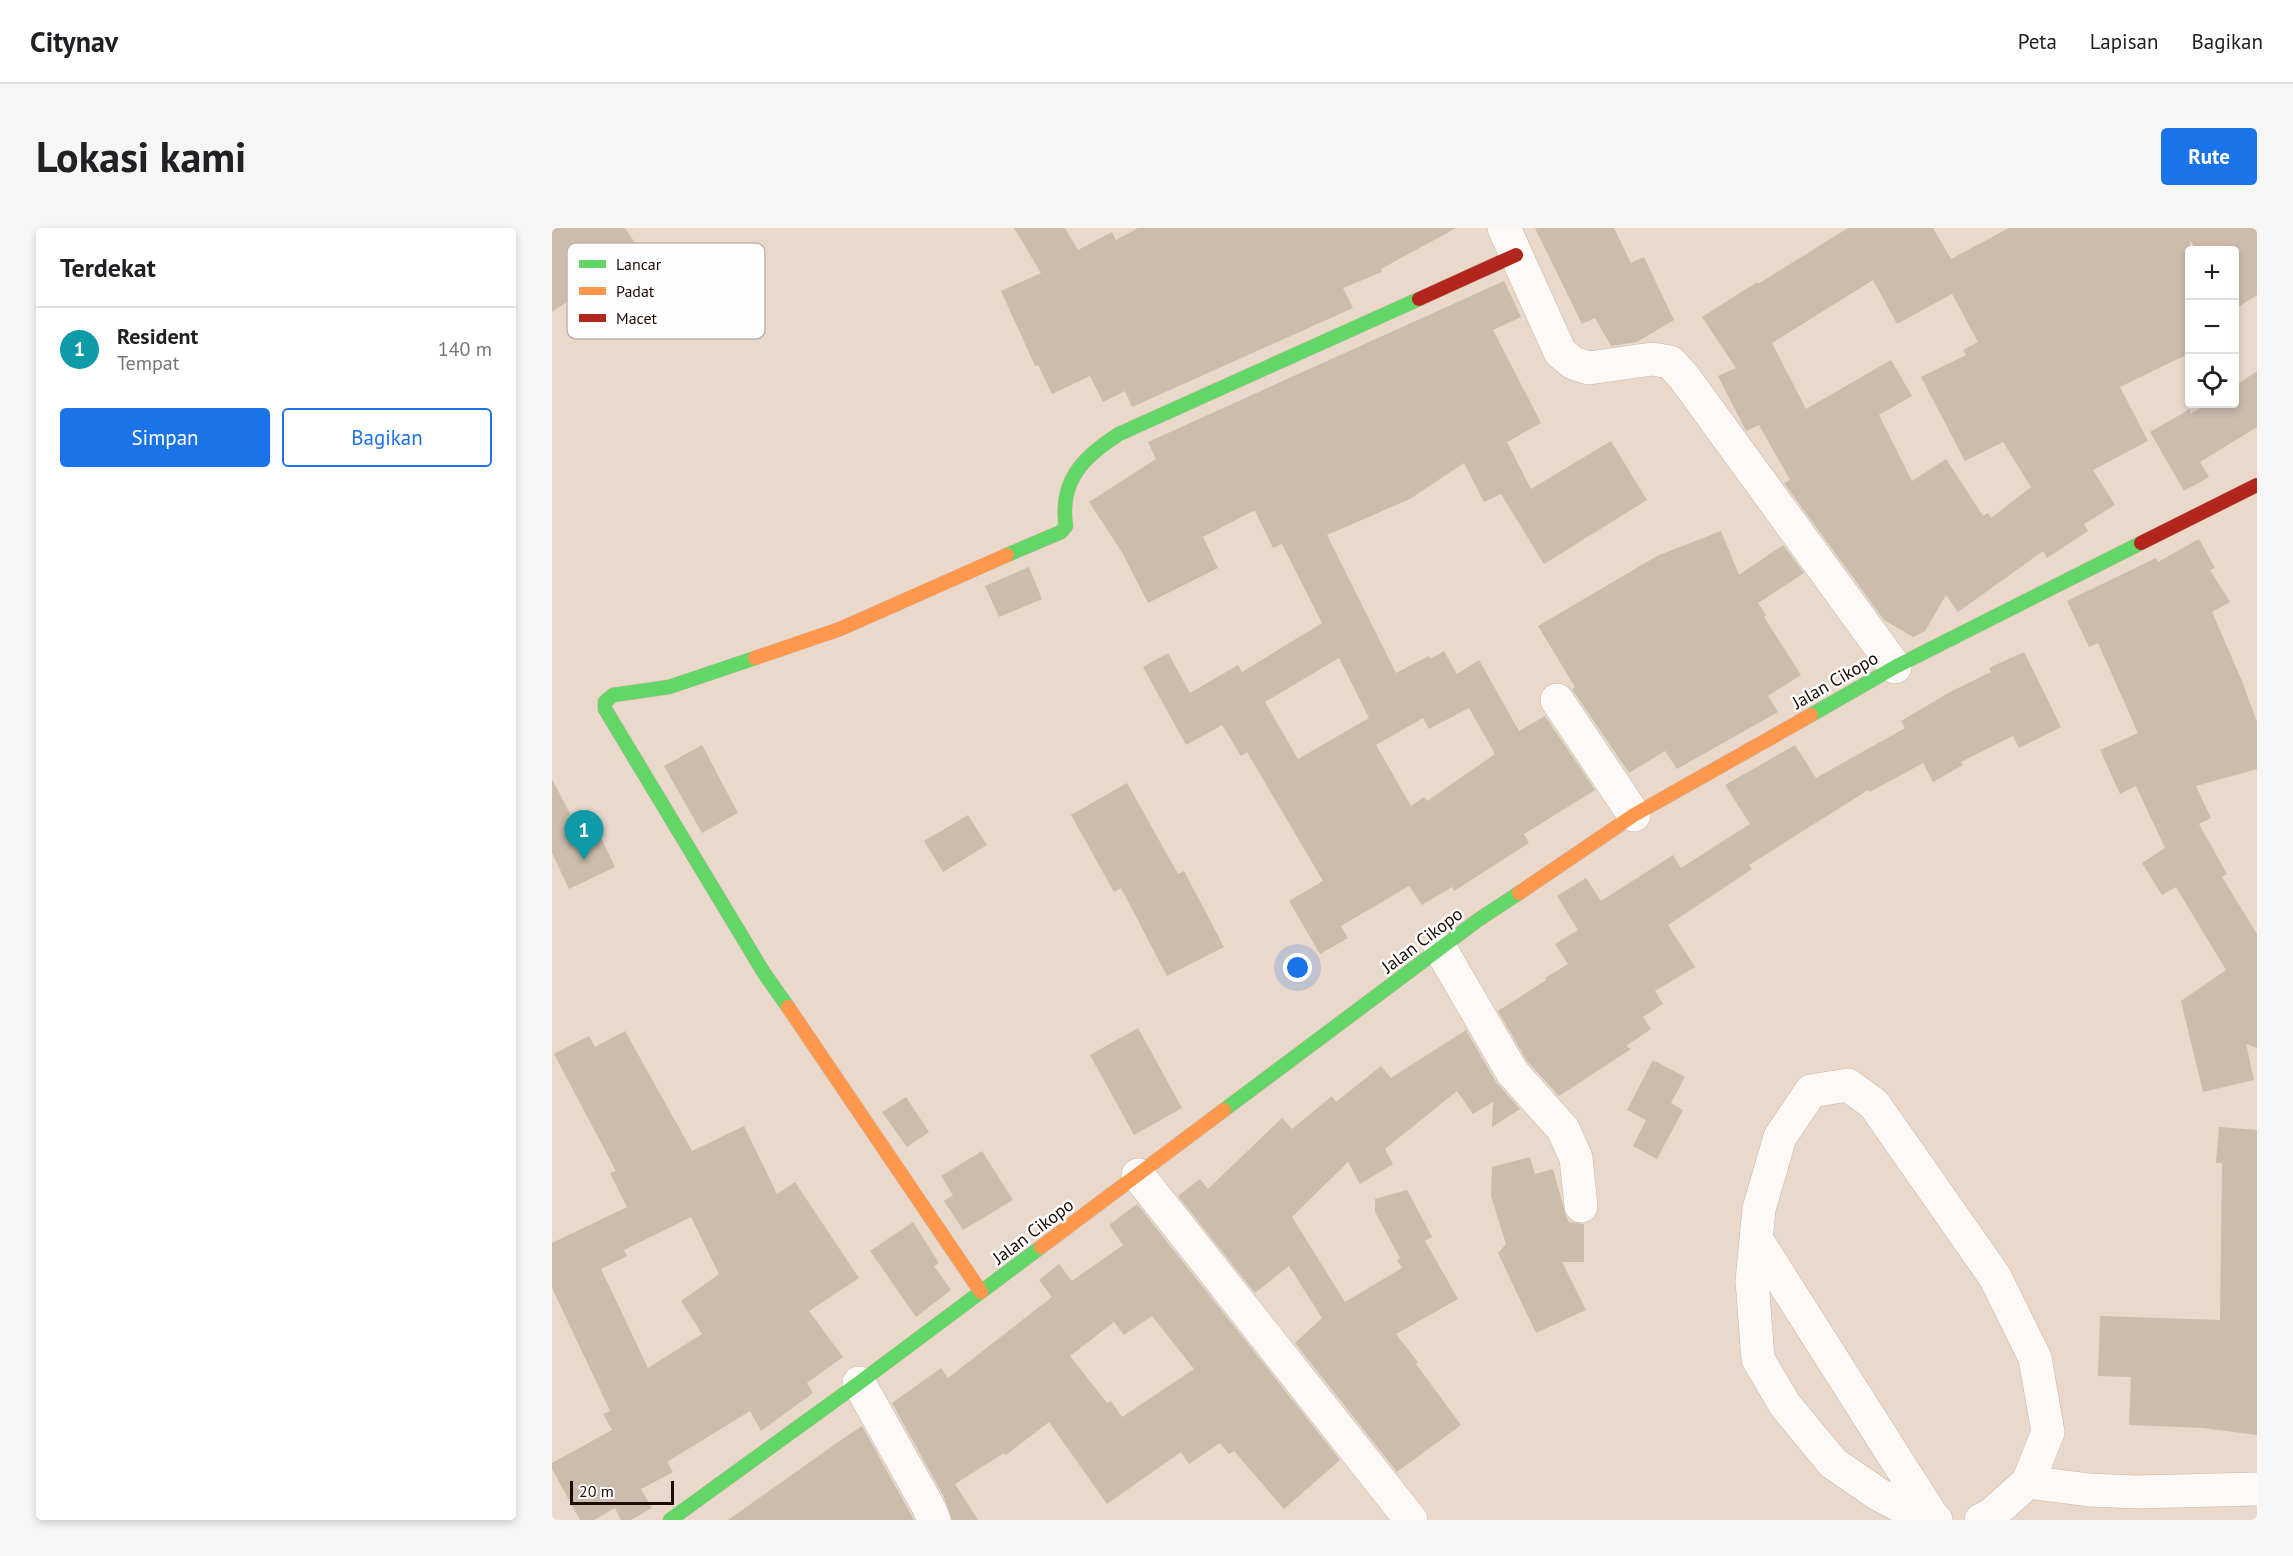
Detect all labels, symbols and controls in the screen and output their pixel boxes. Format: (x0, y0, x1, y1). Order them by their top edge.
text: Citynav (30, 23, 118, 60)
text: Peta (2018, 28, 2057, 55)
text: Lapisan (2090, 28, 2158, 55)
text: Bagikan (2191, 28, 2263, 55)
button: Rute (2161, 128, 2257, 185)
text: Lokasi kami (36, 129, 246, 184)
legend (567, 243, 765, 339)
map controls (2185, 246, 2239, 408)
button: + (2185, 246, 2239, 300)
text: Terdekat (60, 251, 156, 284)
text: Lancar (616, 254, 662, 274)
text: Padat (616, 281, 655, 301)
button: − (2185, 300, 2239, 354)
text: Macet (616, 308, 658, 328)
text: Resident (117, 322, 198, 350)
text: 1 (74, 336, 85, 362)
text: 140 m (438, 336, 492, 362)
text: Tempat (117, 350, 179, 376)
button: locate (2185, 354, 2239, 408)
button: Simpan (60, 408, 270, 467)
button: Bagikan (282, 408, 492, 467)
street label: Jalan Cikopo (1787, 646, 1882, 714)
pin: 1 (564, 810, 603, 860)
street label: Jalan Cikopo (1376, 902, 1467, 979)
your location (1283, 953, 1312, 982)
street label: Jalan Cikopo (987, 1193, 1078, 1270)
scale bar (570, 1478, 674, 1506)
text: 20 m (579, 1481, 614, 1501)

